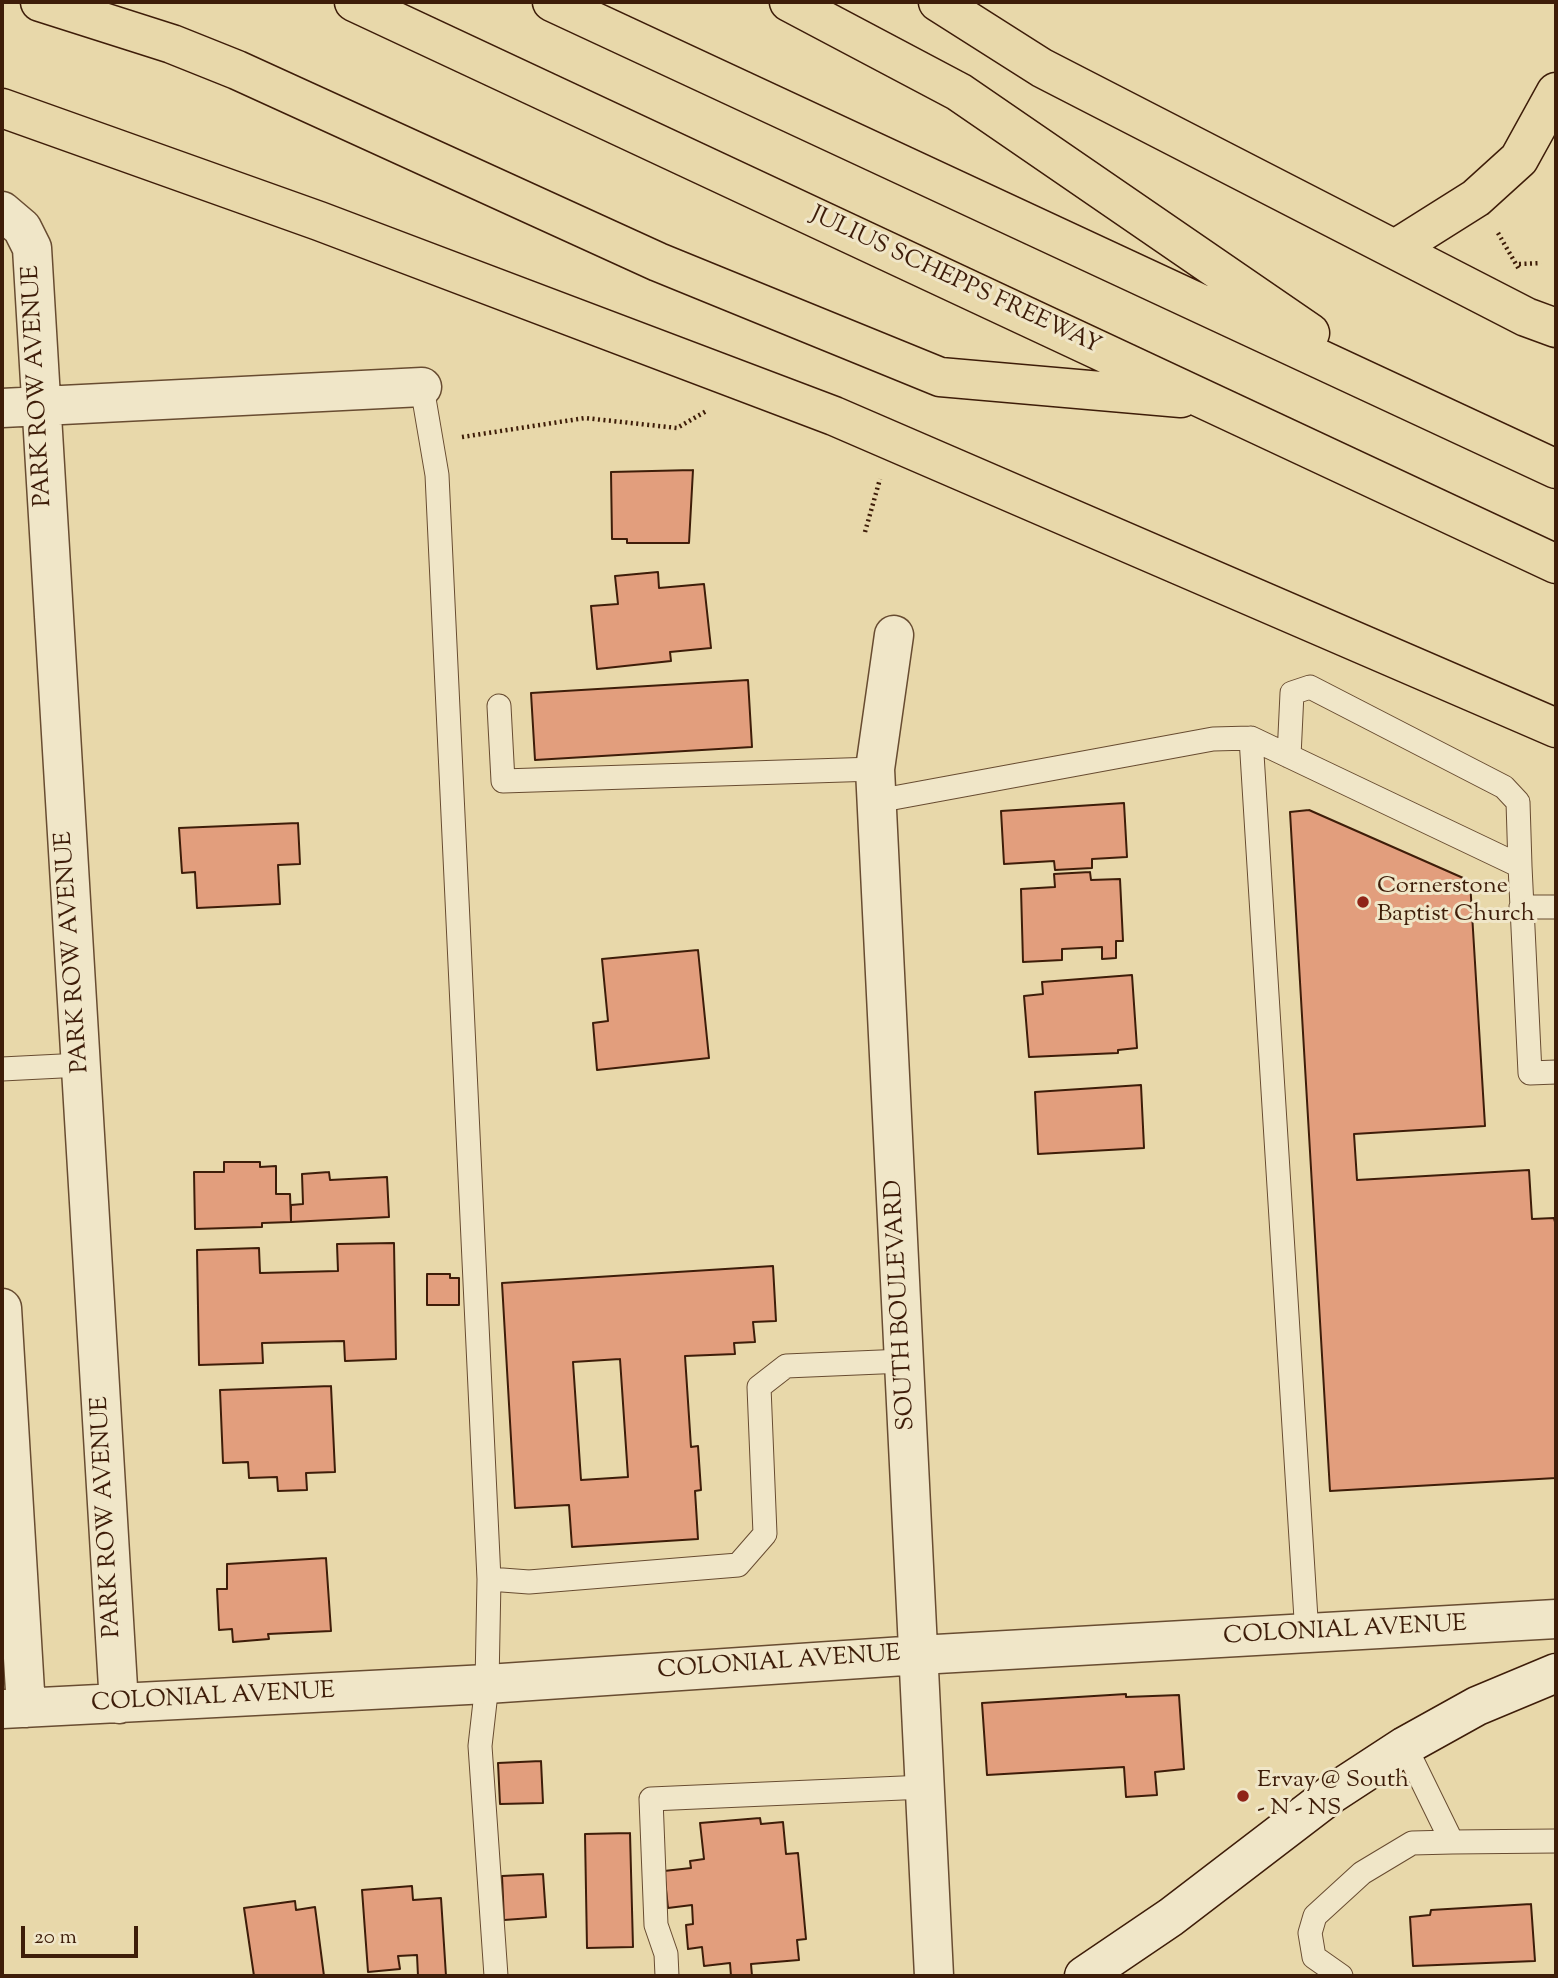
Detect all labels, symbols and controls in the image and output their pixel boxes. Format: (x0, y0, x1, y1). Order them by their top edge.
street label: JULIUS SCHEPPS FREEWAY (805, 202, 1105, 362)
street label: PARK ROW AVENUE (18, 264, 60, 508)
street label: PARK ROW AVENUE (51, 830, 97, 1074)
place label: Cornerstone Baptist Church (1377, 874, 1535, 930)
marker: Cornerstone Baptist Church (1355, 894, 1371, 910)
street label: SOUTH BOULEVARD (881, 1179, 923, 1431)
street label: PARK ROW AVENUE (87, 1395, 129, 1639)
street label: COLONIAL AVENUE (1223, 1611, 1467, 1653)
street label: COLONIAL AVENUE (656, 1641, 902, 1687)
street label: COLONIAL AVENUE (91, 1678, 335, 1720)
place label: Ervay @ South - N - NS (1257, 1768, 1409, 1824)
marker: Ervay @ South - N - NS (1235, 1788, 1251, 1804)
scale bar (24, 1912, 142, 1956)
text: 20 m (34, 1923, 77, 1953)

